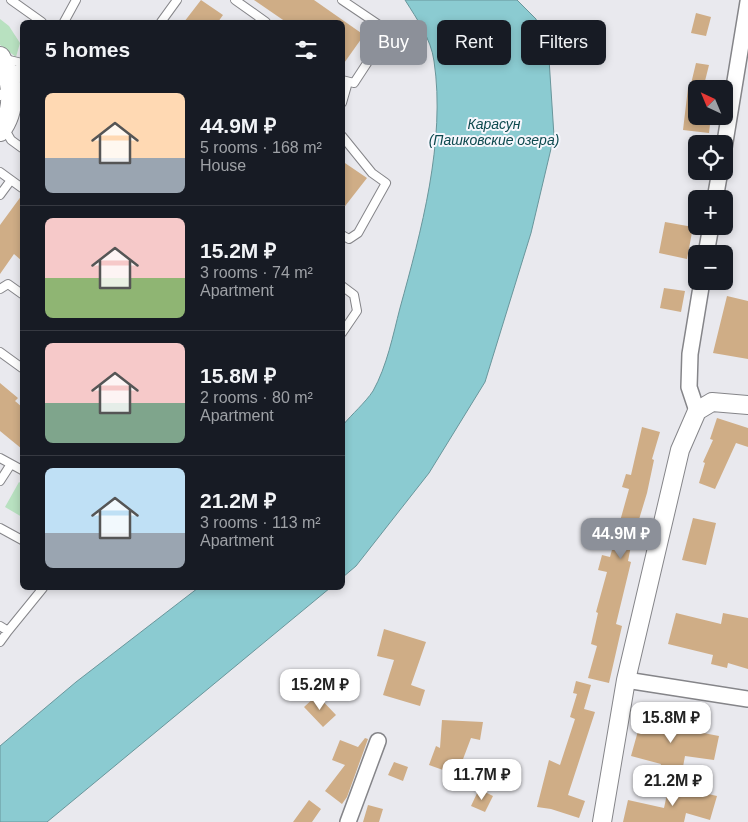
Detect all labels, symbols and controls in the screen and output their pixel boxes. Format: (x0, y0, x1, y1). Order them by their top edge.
chip: Buy (360, 20, 427, 65)
chip: Rent (437, 20, 511, 65)
chip: Filters (521, 20, 606, 65)
icon: filters (292, 36, 320, 64)
text: 5 homes (45, 38, 130, 61)
north arrow (688, 80, 732, 125)
map controls (688, 80, 733, 290)
icon: home (85, 113, 145, 173)
text: 44.9M ₽ (200, 114, 276, 137)
water label: Карасун (Пашковские озера) (429, 116, 559, 148)
button: locate (688, 135, 733, 180)
text: 5 rooms · 168 m² (200, 139, 322, 156)
text: House (200, 157, 246, 174)
button: + (688, 190, 733, 235)
icon: home (85, 238, 145, 298)
text: 15.2M ₽ (200, 239, 276, 262)
button: − (688, 245, 733, 290)
text: 3 rooms · 74 m² (200, 264, 313, 281)
text: Apartment (200, 282, 274, 299)
icon: home (85, 363, 145, 423)
text: 15.8M ₽ (200, 364, 276, 387)
text: 2 rooms · 80 m² (200, 389, 313, 406)
text: Apartment (200, 407, 274, 424)
icon: home (85, 488, 145, 548)
text: 21.2M ₽ (200, 489, 276, 512)
text: 3 rooms · 113 m² (200, 514, 321, 531)
pin: 44.9M ₽ (575, 518, 667, 560)
text: 44.9M ₽ (592, 525, 650, 542)
text: Apartment (200, 532, 274, 549)
pin: 15.2M ₽ (274, 668, 366, 711)
text: 15.2M ₽ (291, 676, 349, 693)
pin: 15.8M ₽ (625, 702, 717, 744)
text: 15.8M ₽ (642, 709, 700, 726)
pin: 11.7M ₽ (436, 758, 528, 801)
pin: 21.2M ₽ (627, 764, 719, 807)
text: 11.7M ₽ (453, 766, 511, 783)
text: 21.2M ₽ (644, 772, 702, 789)

